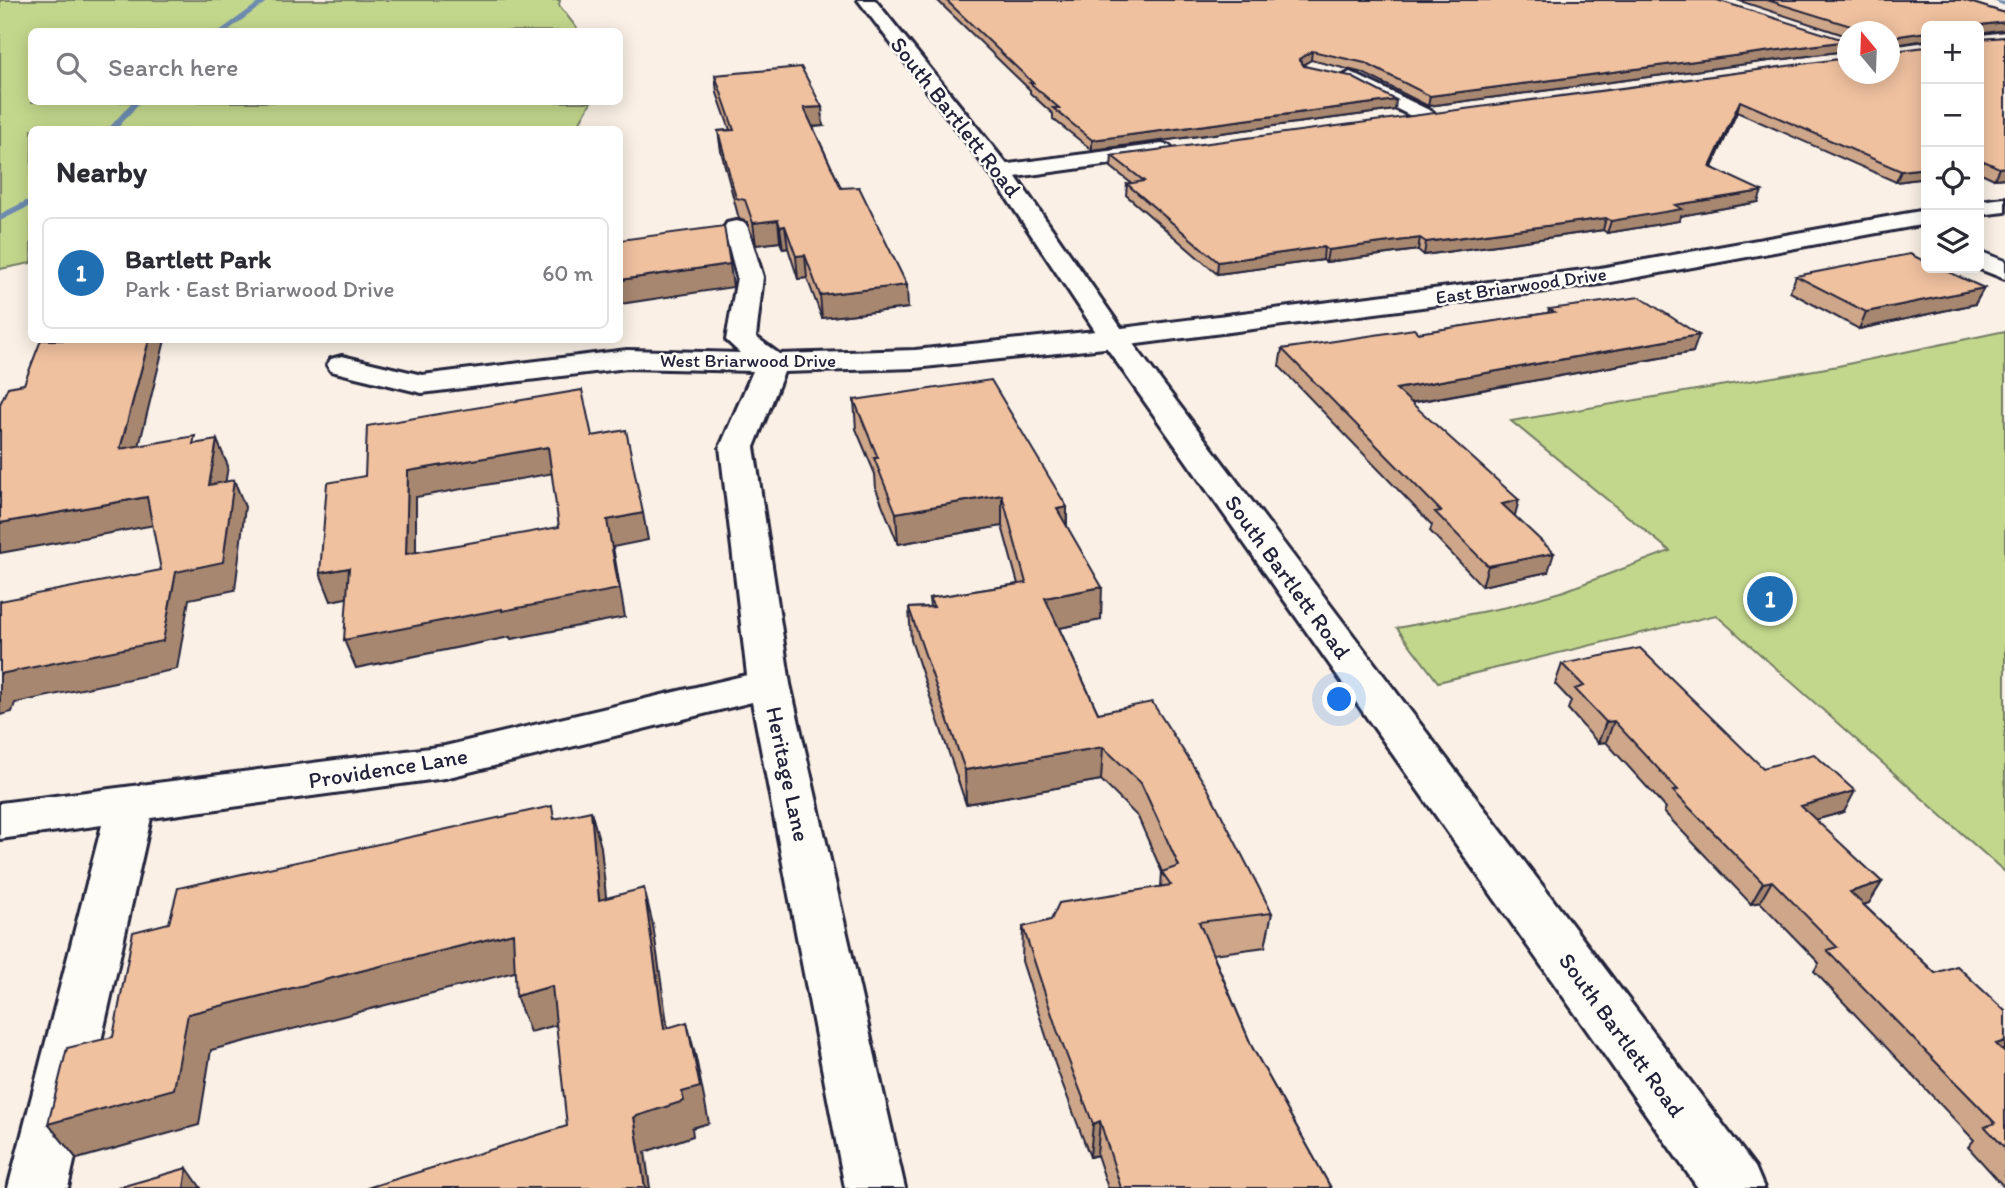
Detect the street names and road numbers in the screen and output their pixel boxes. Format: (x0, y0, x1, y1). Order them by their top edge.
street label: South Bartlett Road (885, 31, 1028, 203)
street label: East Briarwood Drive (1434, 262, 1608, 309)
street label: West Briarwood Drive (660, 349, 836, 372)
street label: South Bartlett Road (1219, 489, 1357, 665)
street label: Heritage Lane (760, 704, 816, 844)
street label: Providence Lane (306, 742, 470, 794)
street label: South Bartlett Road (1553, 947, 1691, 1123)

